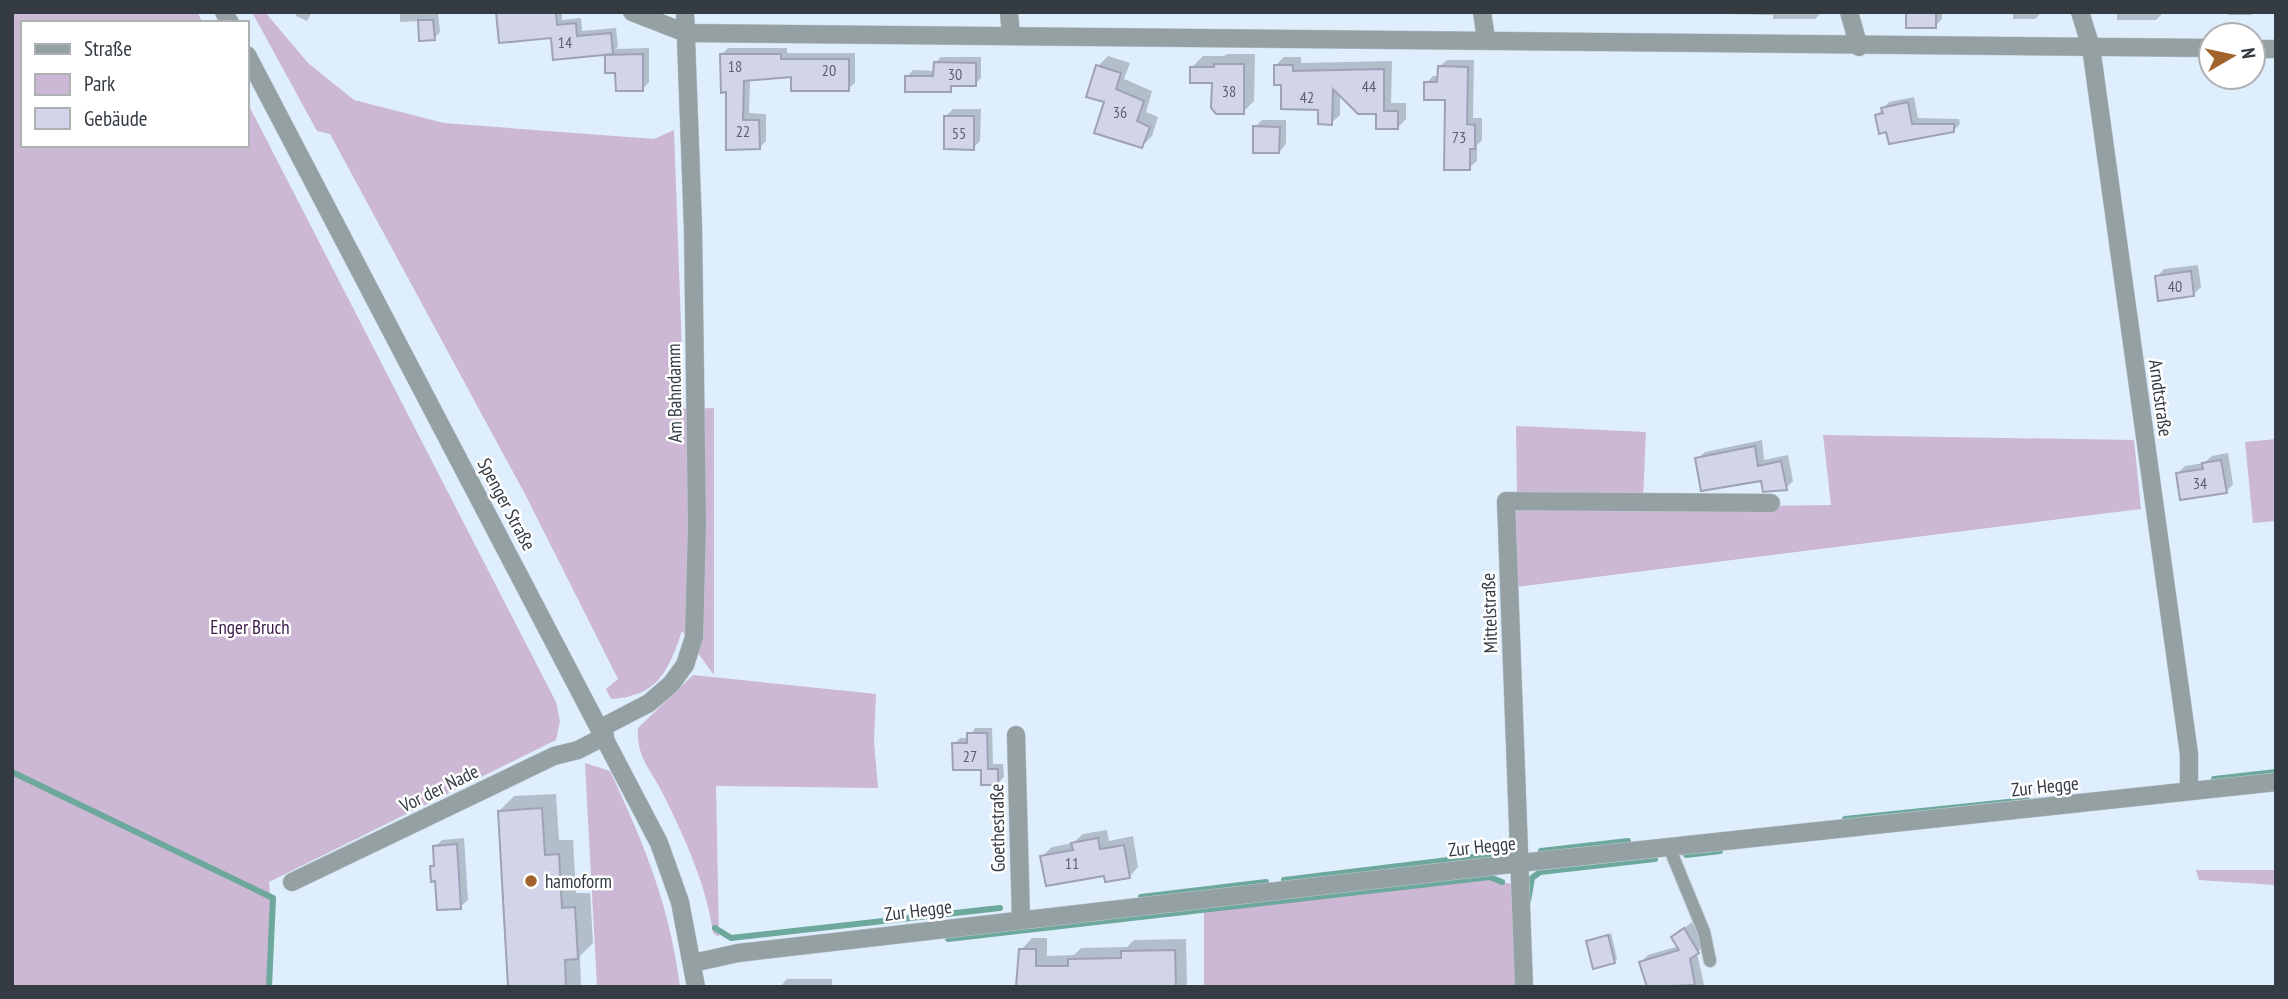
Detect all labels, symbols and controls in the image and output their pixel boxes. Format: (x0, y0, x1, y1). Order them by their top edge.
legend (21, 21, 248, 147)
north arrow (2197, 21, 2267, 91)
house number: 14 (558, 32, 572, 52)
text: Straße (84, 35, 132, 62)
text: N (2236, 46, 2261, 60)
house number: 18 (728, 56, 742, 76)
house number: 20 (822, 60, 836, 80)
house number: 30 (948, 64, 962, 84)
text: Park (84, 70, 115, 97)
house number: 44 (1362, 76, 1376, 96)
house number: 38 (1222, 81, 1236, 101)
house number: 42 (1300, 87, 1314, 107)
house number: 36 (1113, 102, 1127, 122)
text: Gebäude (84, 105, 147, 132)
house number: 22 (736, 121, 750, 141)
house number: 55 (952, 123, 966, 143)
house number: 73 (1452, 127, 1466, 147)
house number: 40 (2168, 276, 2182, 296)
street label: Am Bahndamm (661, 343, 687, 443)
street label: Arndtstraße (2144, 358, 2178, 438)
street label: Spenger Straße (473, 454, 541, 554)
house number: 34 (2193, 473, 2207, 493)
street label: Mittelstraße (1476, 572, 1502, 654)
park label: Enger Bruch (210, 615, 290, 639)
house number: 27 (963, 746, 977, 766)
street label: Vor der Nade (395, 759, 482, 818)
street label: Zur Hegge (2010, 771, 2080, 801)
street label: Goethestraße (984, 783, 1010, 872)
street label: Zur Hegge (1447, 831, 1517, 861)
house number: 11 (1065, 853, 1079, 873)
place label: hamoform (545, 869, 612, 893)
marker: hamoform (523, 873, 539, 889)
street label: Zur Hegge (883, 894, 953, 926)

